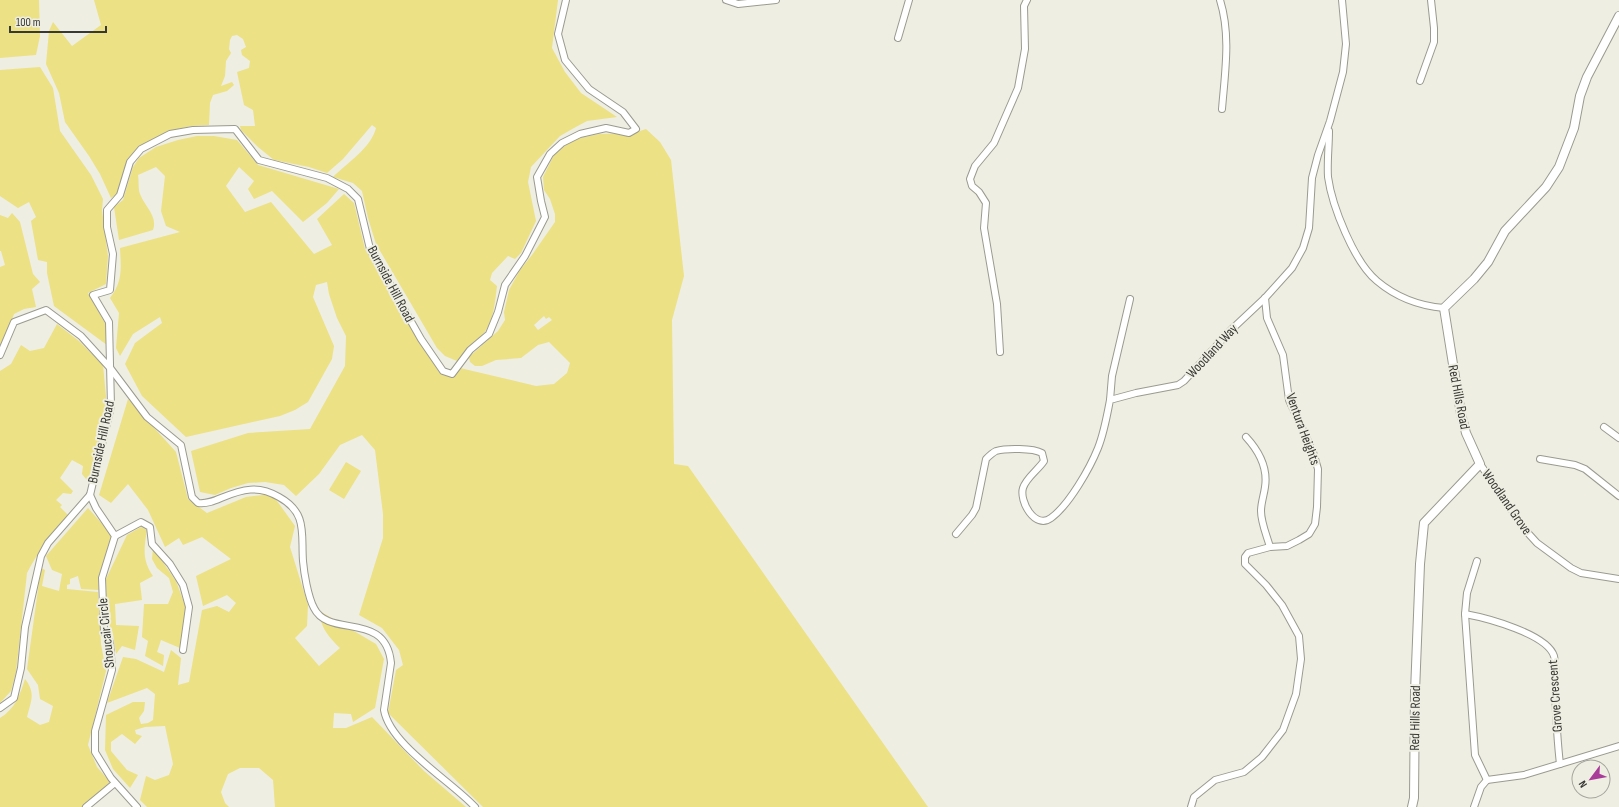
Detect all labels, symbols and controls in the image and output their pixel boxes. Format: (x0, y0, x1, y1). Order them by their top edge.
scale bar (10, 8, 106, 34)
text: 100 m (16, 15, 41, 30)
street label: Burnside Hill Road (364, 243, 418, 325)
street label: Woodland Way (1183, 320, 1242, 382)
street label: Red Hills Road (1444, 363, 1474, 431)
street label: Ventura Heights (1282, 391, 1324, 467)
street label: Burnside Hill Road (84, 399, 118, 485)
street label: Woodland Grove (1478, 466, 1536, 538)
street label: Shoucair Circle (94, 597, 118, 669)
street label: Grove Crescent (1544, 659, 1566, 733)
street label: Red Hills Road (1406, 685, 1424, 751)
north arrow (1571, 759, 1611, 799)
text: N (1576, 778, 1590, 790)

